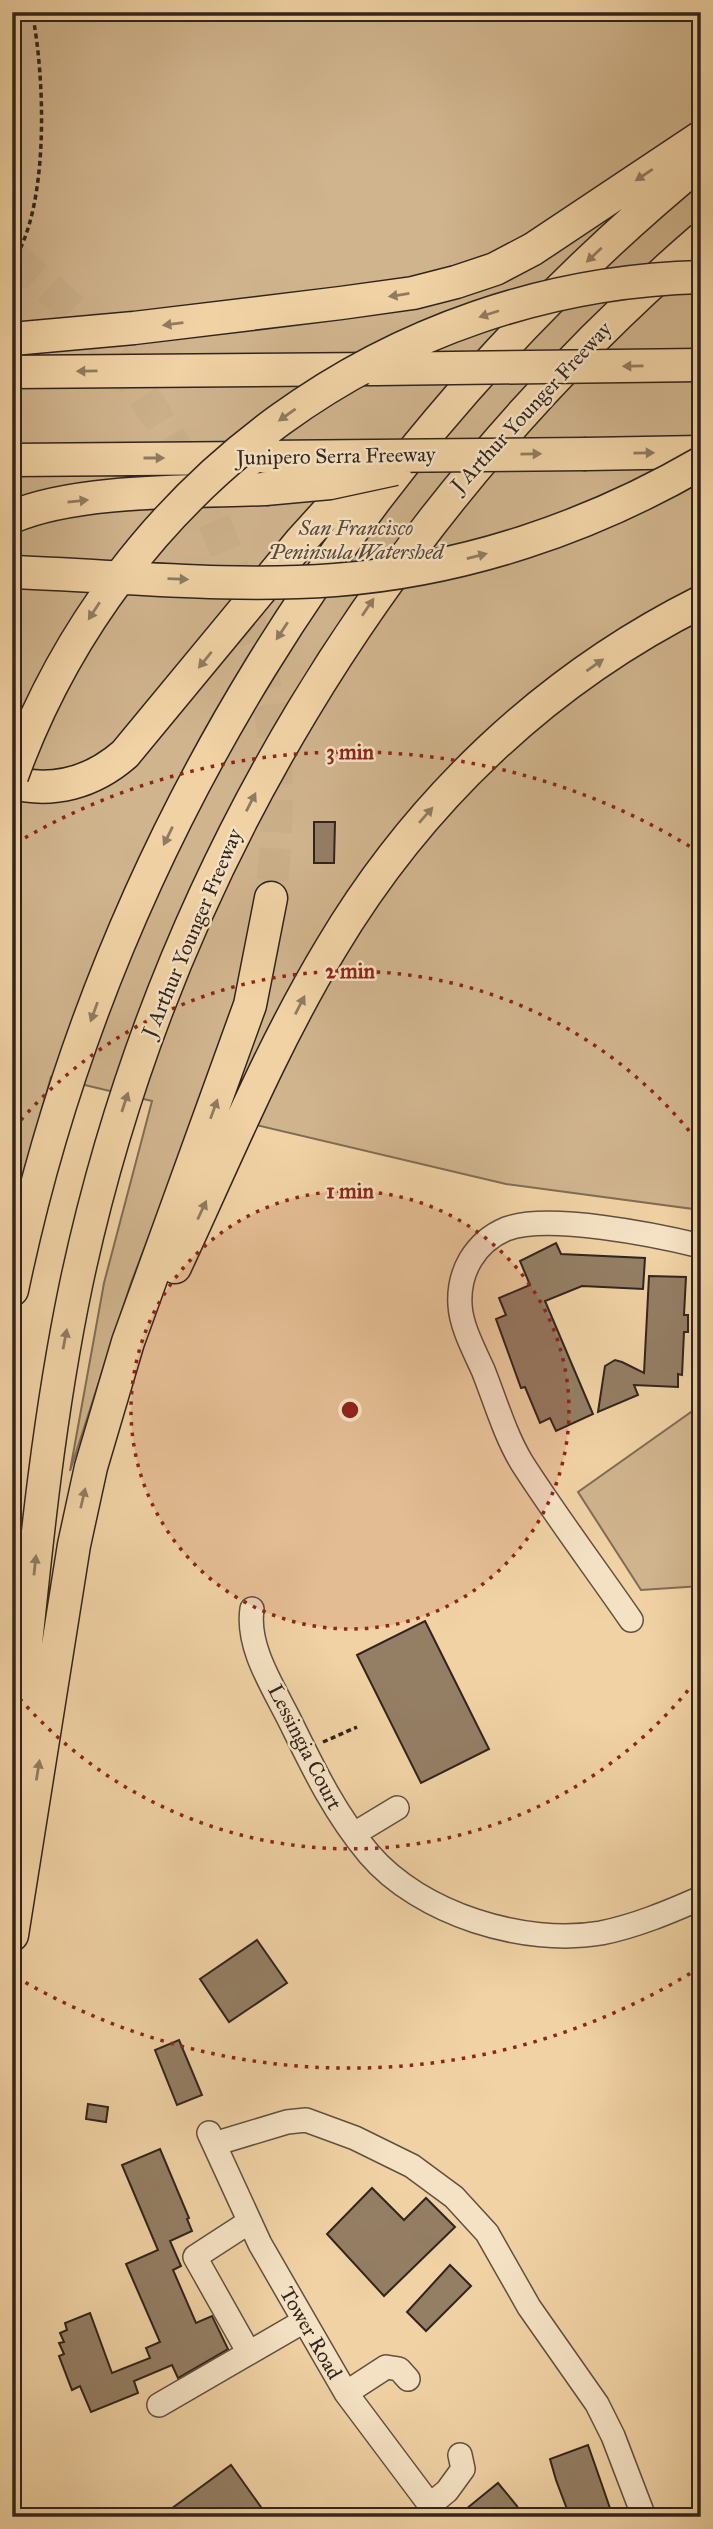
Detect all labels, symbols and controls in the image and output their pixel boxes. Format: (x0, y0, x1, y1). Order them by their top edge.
one-way arrow (635, 168, 653, 182)
one-way arrow (586, 247, 603, 263)
one-way arrow (388, 290, 410, 301)
one-way arrow (479, 309, 500, 319)
street label: J Arthur Younger Freeway (444, 315, 618, 499)
one-way arrow (162, 318, 184, 329)
one-way arrow (621, 360, 643, 372)
one-way arrow (76, 365, 98, 377)
one-way arrow (278, 408, 296, 422)
street label: Junipero Serra Freeway (234, 441, 437, 471)
one-way arrow (633, 447, 655, 459)
one-way arrow (520, 448, 542, 460)
one-way arrow (143, 452, 165, 464)
one-way arrow (67, 495, 89, 506)
park label: San Francisco Peninsula Watershed (268, 515, 446, 565)
one-way arrow (466, 550, 488, 561)
one-way arrow (168, 573, 190, 584)
one-way arrow (361, 598, 375, 616)
one-way arrow (88, 601, 101, 621)
one-way arrow (275, 622, 288, 641)
one-way arrow (197, 651, 212, 669)
one-way arrow (586, 658, 604, 672)
text: 3 min (326, 739, 374, 765)
one-way arrow (245, 792, 256, 812)
one-way arrow (418, 807, 433, 824)
street label: J Arthur Younger Freeway (135, 824, 248, 1043)
one-way arrow (163, 826, 174, 846)
text: 2 min (325, 958, 375, 984)
one-way arrow (294, 994, 306, 1014)
one-way arrow (88, 1001, 99, 1022)
one-way arrow (120, 1091, 131, 1112)
one-way arrow (209, 1098, 220, 1119)
text: 1 min (326, 1178, 374, 1204)
one-way arrow (196, 1200, 208, 1220)
one-way arrow (60, 1328, 71, 1350)
centre of rings (338, 1398, 362, 1422)
one-way arrow (78, 1487, 89, 1509)
one-way arrow (29, 1554, 40, 1576)
street label: Lessingia Court (262, 1680, 348, 1815)
one-way arrow (33, 1759, 44, 1781)
street label: Tower Road (274, 2282, 348, 2384)

